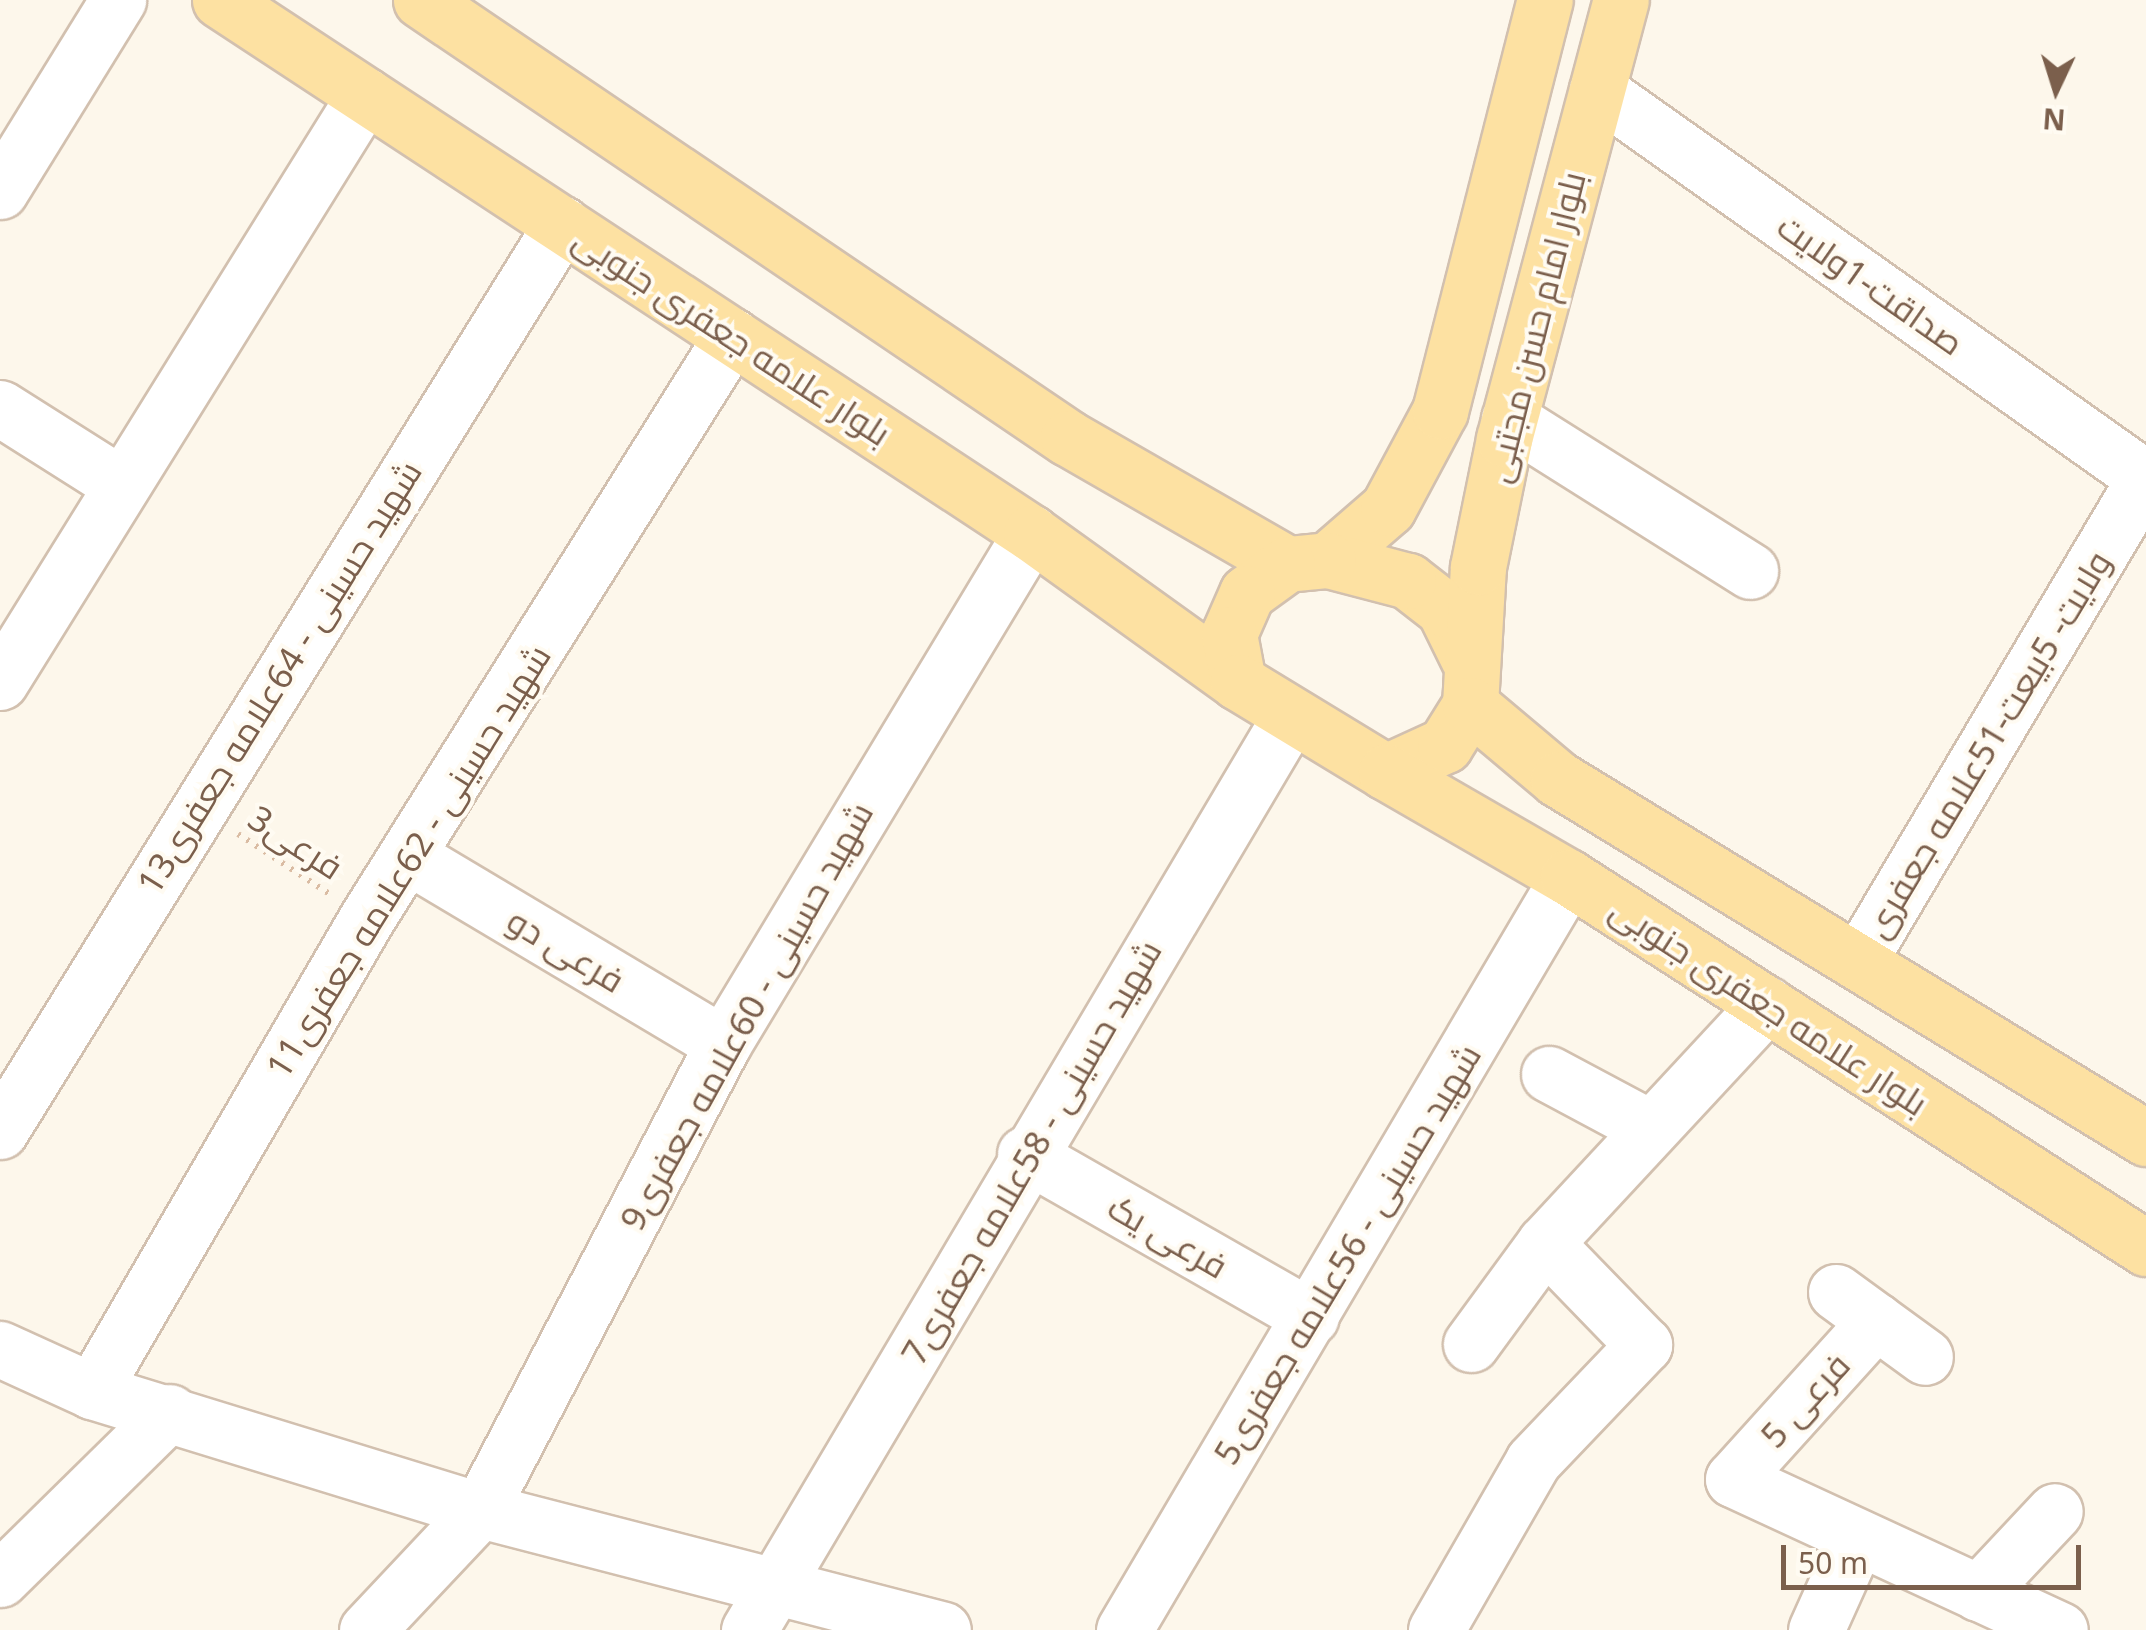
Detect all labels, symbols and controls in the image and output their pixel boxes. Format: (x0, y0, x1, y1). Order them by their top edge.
north arrow (2006, 40, 2106, 140)
text: N (2041, 100, 2067, 140)
street label: بلوار امام حسن مجتبی (1476, 167, 1594, 487)
street label: صداقت-1ولایت (1770, 204, 1972, 364)
street label: بلوار علامه جعفری جنوبی (566, 218, 898, 454)
street label: 13شهید حسینی - 64علامه جعفری (128, 453, 430, 901)
street label: ولایت- 5بیعت-51علامه جعفری (1855, 543, 2119, 945)
street label: 11شهید حسینی - 62علامه جعفری (257, 637, 559, 1085)
street label: 9شهید حسینی - 60علامه جعفری (611, 795, 881, 1237)
street label: فرعی3 (241, 796, 351, 888)
street label: بلوار علامه جعفری جنوبی (1603, 888, 1935, 1124)
street label: فرعی دو (500, 899, 632, 1001)
street label: 7شهید حسینی - 58علامه جعفری (892, 933, 1170, 1371)
street label: 5شهید حسینی - 56علامه جعفری (1205, 1036, 1489, 1472)
street label: فرعی یک (1101, 1185, 1235, 1287)
street label: فرعی 5 (1752, 1344, 1858, 1456)
scale bar (1786, 1525, 2086, 1587)
text: 50 m (1798, 1542, 1868, 1583)

